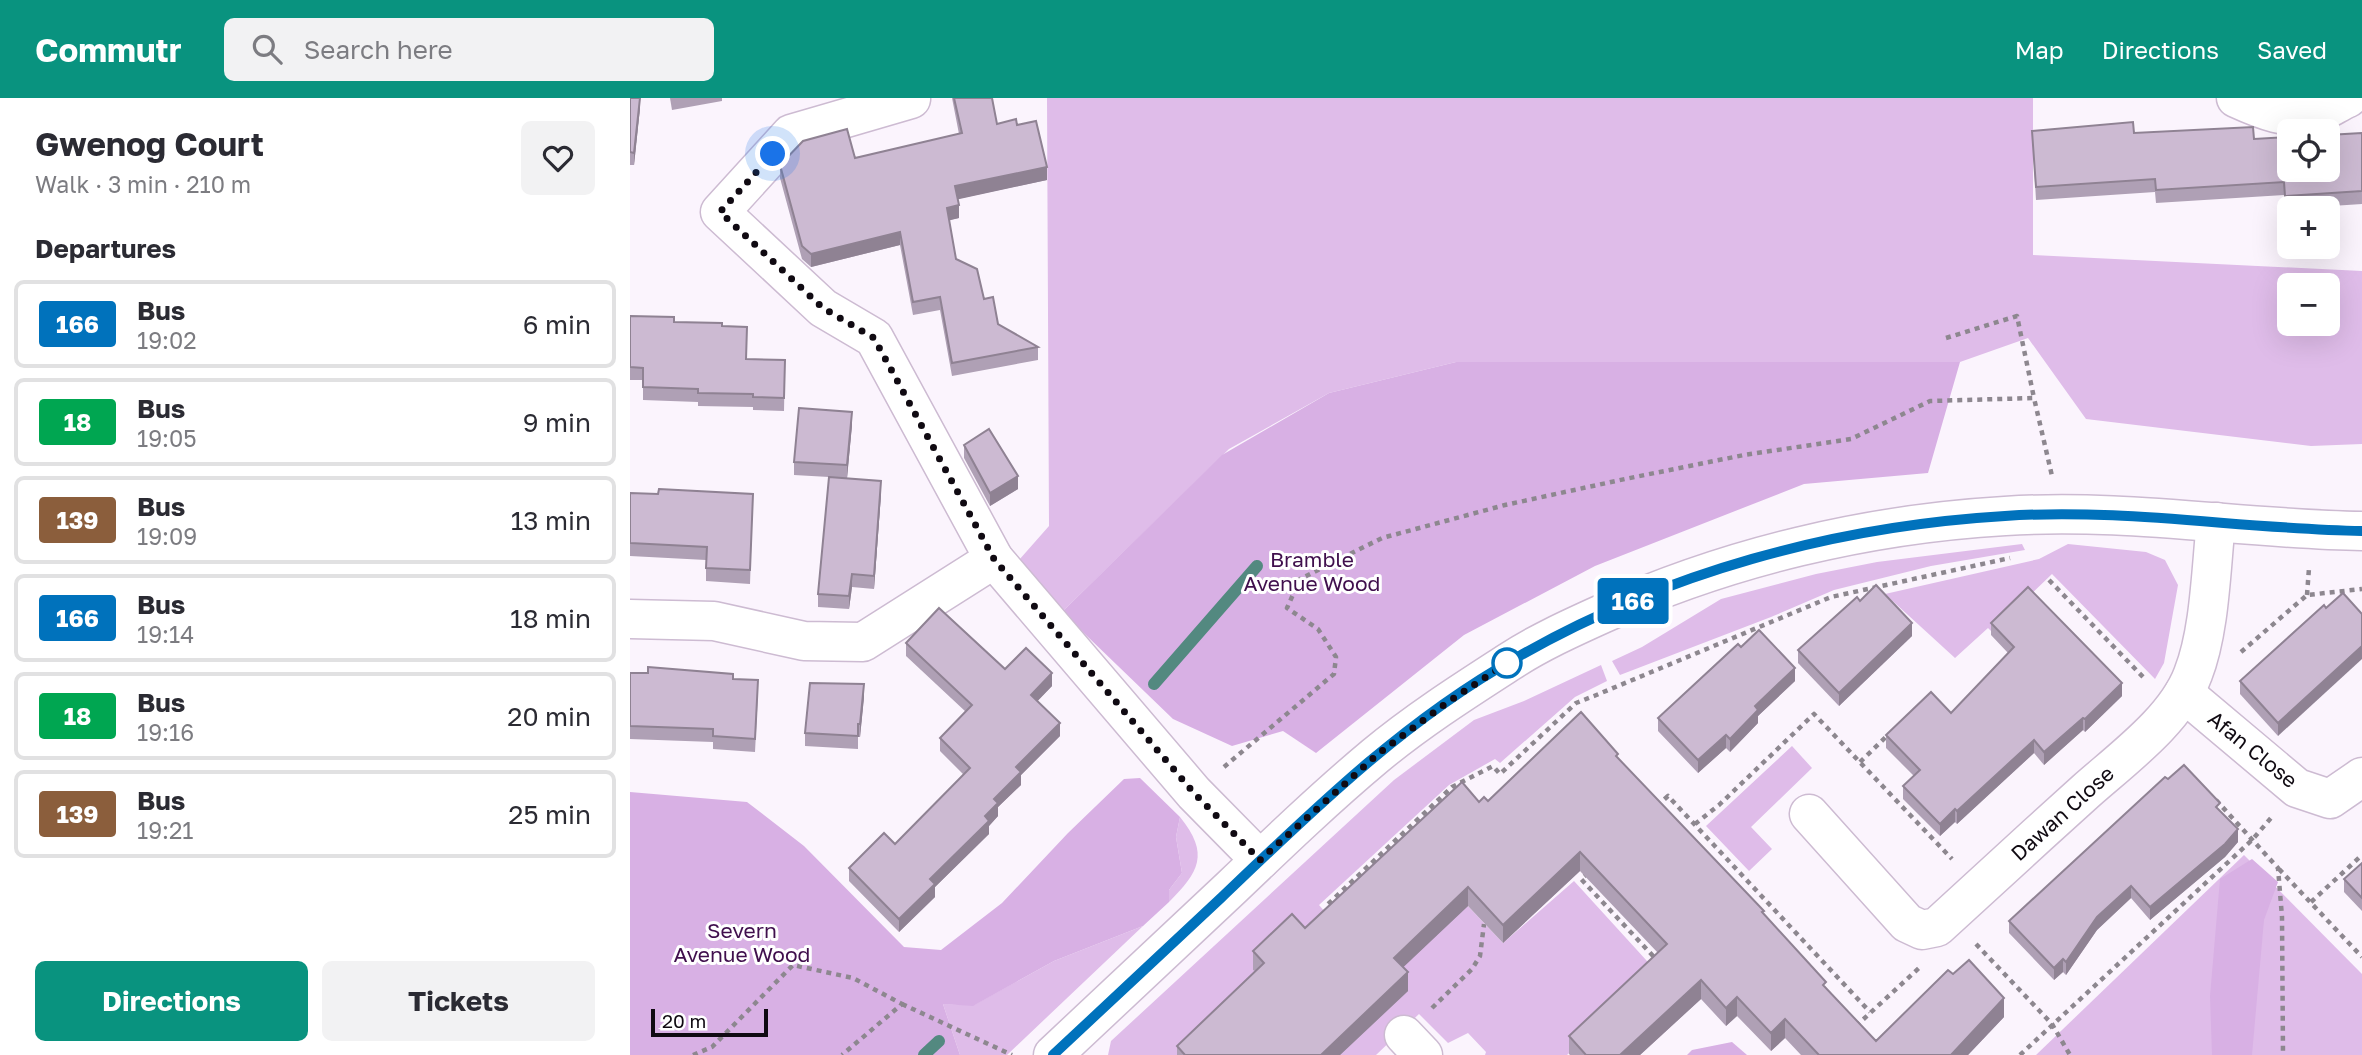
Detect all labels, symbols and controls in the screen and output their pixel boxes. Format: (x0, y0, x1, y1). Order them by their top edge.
search box (224, 18, 714, 81)
text: Commutr (35, 30, 182, 69)
icon: search (248, 30, 286, 68)
text: Search here (304, 34, 453, 65)
text: Map (2015, 35, 2064, 64)
text: Directions (2102, 35, 2219, 64)
text: Saved (2257, 35, 2327, 64)
map controls (2277, 119, 2340, 336)
button: locate (2277, 119, 2340, 182)
button: heart (521, 121, 595, 195)
text: Gwenog Court (35, 124, 264, 163)
your location (755, 136, 790, 171)
text: Walk · 3 min · 210 m (35, 170, 251, 198)
button: + (2277, 196, 2340, 259)
text: Departures (35, 233, 176, 264)
button: − (2277, 273, 2340, 336)
text: Bus (137, 295, 185, 326)
text: 166 (56, 309, 99, 338)
text: 6 min (523, 309, 591, 340)
text: 19:02 (137, 326, 197, 354)
text: Bus (137, 393, 185, 424)
text: 18 (64, 407, 91, 436)
text: 9 min (523, 407, 591, 438)
text: 19:05 (137, 424, 197, 452)
text: Bus (137, 491, 185, 522)
text: 139 (56, 505, 99, 534)
text: 13 min (511, 505, 591, 536)
text: 19:09 (137, 522, 197, 550)
park label: Bramble Avenue Wood (1244, 546, 1380, 596)
line badge: 166 (1593, 578, 1673, 624)
text: 166 (1612, 586, 1654, 615)
text: Bus (137, 589, 185, 620)
text: 166 (56, 603, 99, 632)
text: 18 min (510, 603, 591, 634)
text: 19:14 (137, 620, 194, 648)
unlabelled marker (1492, 648, 1522, 678)
text: Bus (137, 687, 185, 718)
text: 18 (64, 701, 91, 730)
text: 20 min (507, 701, 591, 732)
street label: Afan Close (2203, 705, 2303, 793)
text: 19:16 (137, 718, 194, 746)
street label: Dawan Close (2005, 760, 2119, 866)
text: Bus (137, 785, 185, 816)
text: 139 (56, 799, 99, 828)
text: 25 min (508, 799, 591, 830)
text: 19:21 (137, 816, 193, 844)
park label: Severn Avenue Wood (674, 917, 810, 967)
button: Directions (35, 961, 308, 1041)
button: Tickets (322, 961, 595, 1041)
scale bar (651, 1006, 768, 1038)
text: 20 m (662, 1009, 706, 1032)

